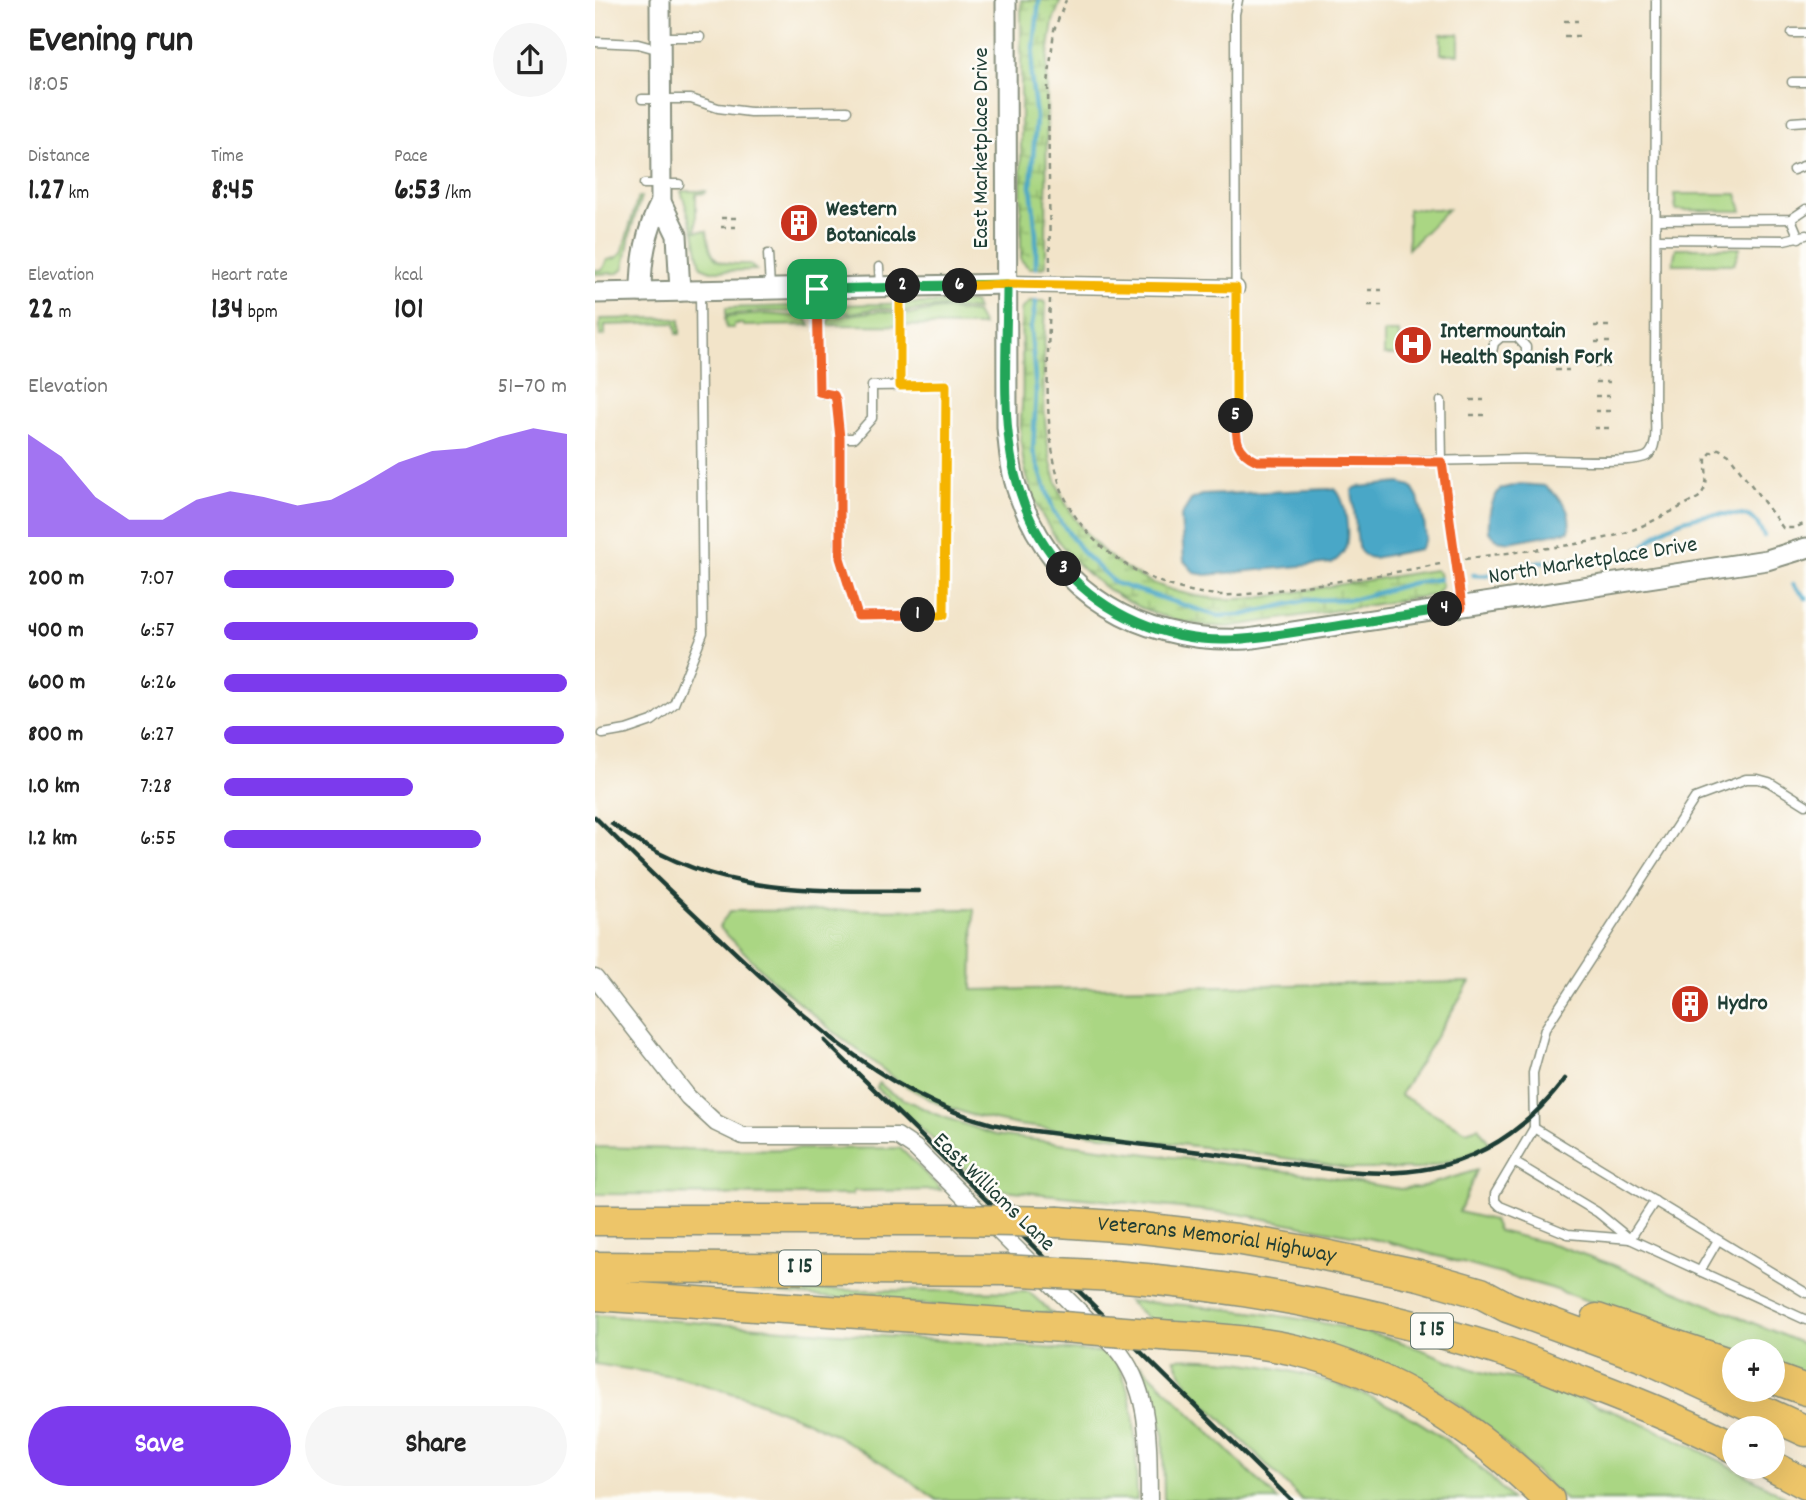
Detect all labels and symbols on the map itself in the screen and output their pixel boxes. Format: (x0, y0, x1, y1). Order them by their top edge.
street label: East Marketplace Drive (966, 47, 999, 249)
place label: Western Botanicals (826, 194, 917, 253)
building icon: Western Botanicals (778, 202, 820, 244)
pin (787, 259, 847, 319)
pin: 2 (885, 268, 921, 304)
pin: 6 (943, 268, 977, 304)
place label: Intermountain Health Spanish Fork (1440, 316, 1613, 375)
hospital icon: Intermountain Health Spanish Fork (1392, 324, 1434, 366)
pin: 5 (1219, 398, 1253, 434)
street label: North Marketplace Drive (1486, 529, 1700, 595)
pin: 3 (1047, 552, 1081, 586)
pin: 4 (1427, 592, 1463, 626)
pin: 1 (901, 598, 935, 632)
building icon: Hydro (1669, 983, 1711, 1025)
place label: Hydro (1717, 988, 1768, 1021)
street label: East Williams Lane (924, 1126, 1062, 1260)
street label: Veterans Memorial Highway (1097, 1208, 1340, 1274)
road number: I 15 (779, 1250, 821, 1286)
road number: I 15 (1411, 1314, 1453, 1348)

